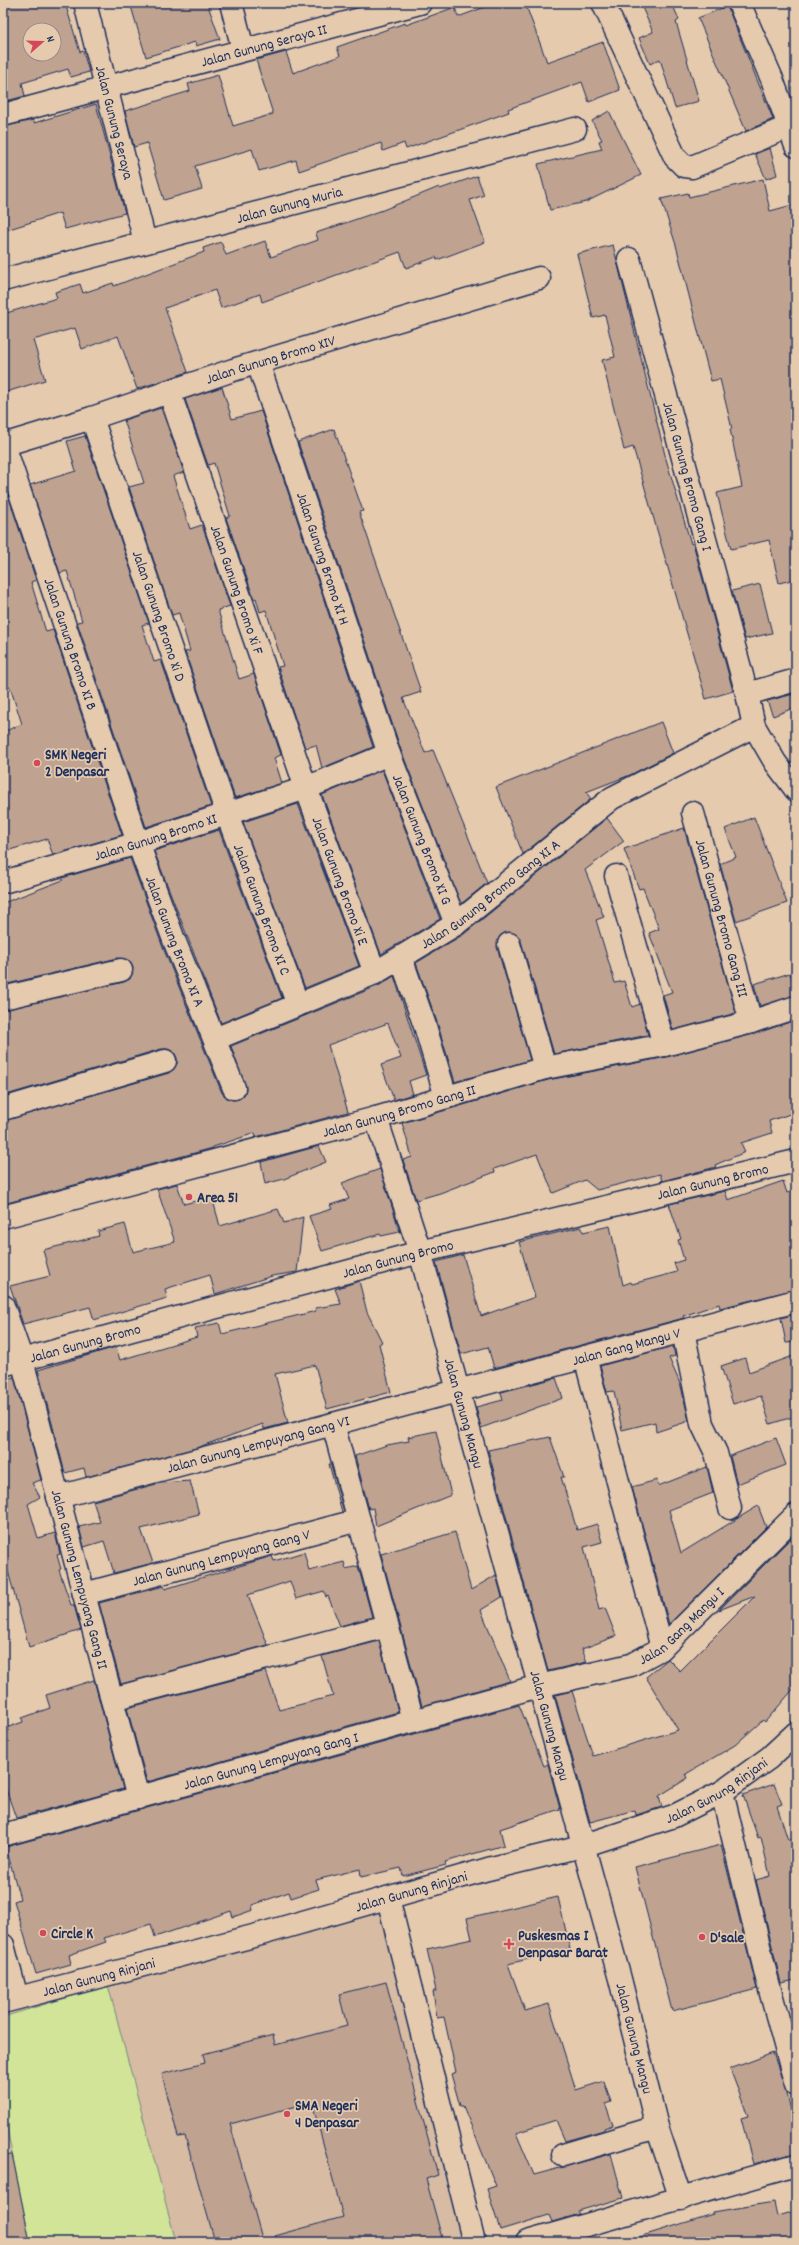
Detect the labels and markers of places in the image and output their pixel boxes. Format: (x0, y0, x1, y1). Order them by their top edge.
place label: SMK Negeri 2 Denpasar (45, 745, 110, 784)
marker: SMK Negeri 2 Denpasar (32, 758, 42, 768)
place label: Area 51 (197, 1188, 238, 1210)
marker: Area 51 (184, 1192, 194, 1202)
place label: Circle K (51, 1924, 93, 1946)
place label: Puskesmas I Denpasar Barat (518, 1926, 608, 1965)
marker: Circle K (38, 1928, 48, 1938)
place label: D'sale (710, 1928, 745, 1950)
marker: D'sale (697, 1932, 707, 1942)
marker: Puskesmas I Denpasar Barat (503, 1938, 515, 1950)
place label: SMA Negeri 4 Denpasar (295, 2096, 359, 2135)
marker: SMA Negeri 4 Denpasar (282, 2109, 292, 2119)

